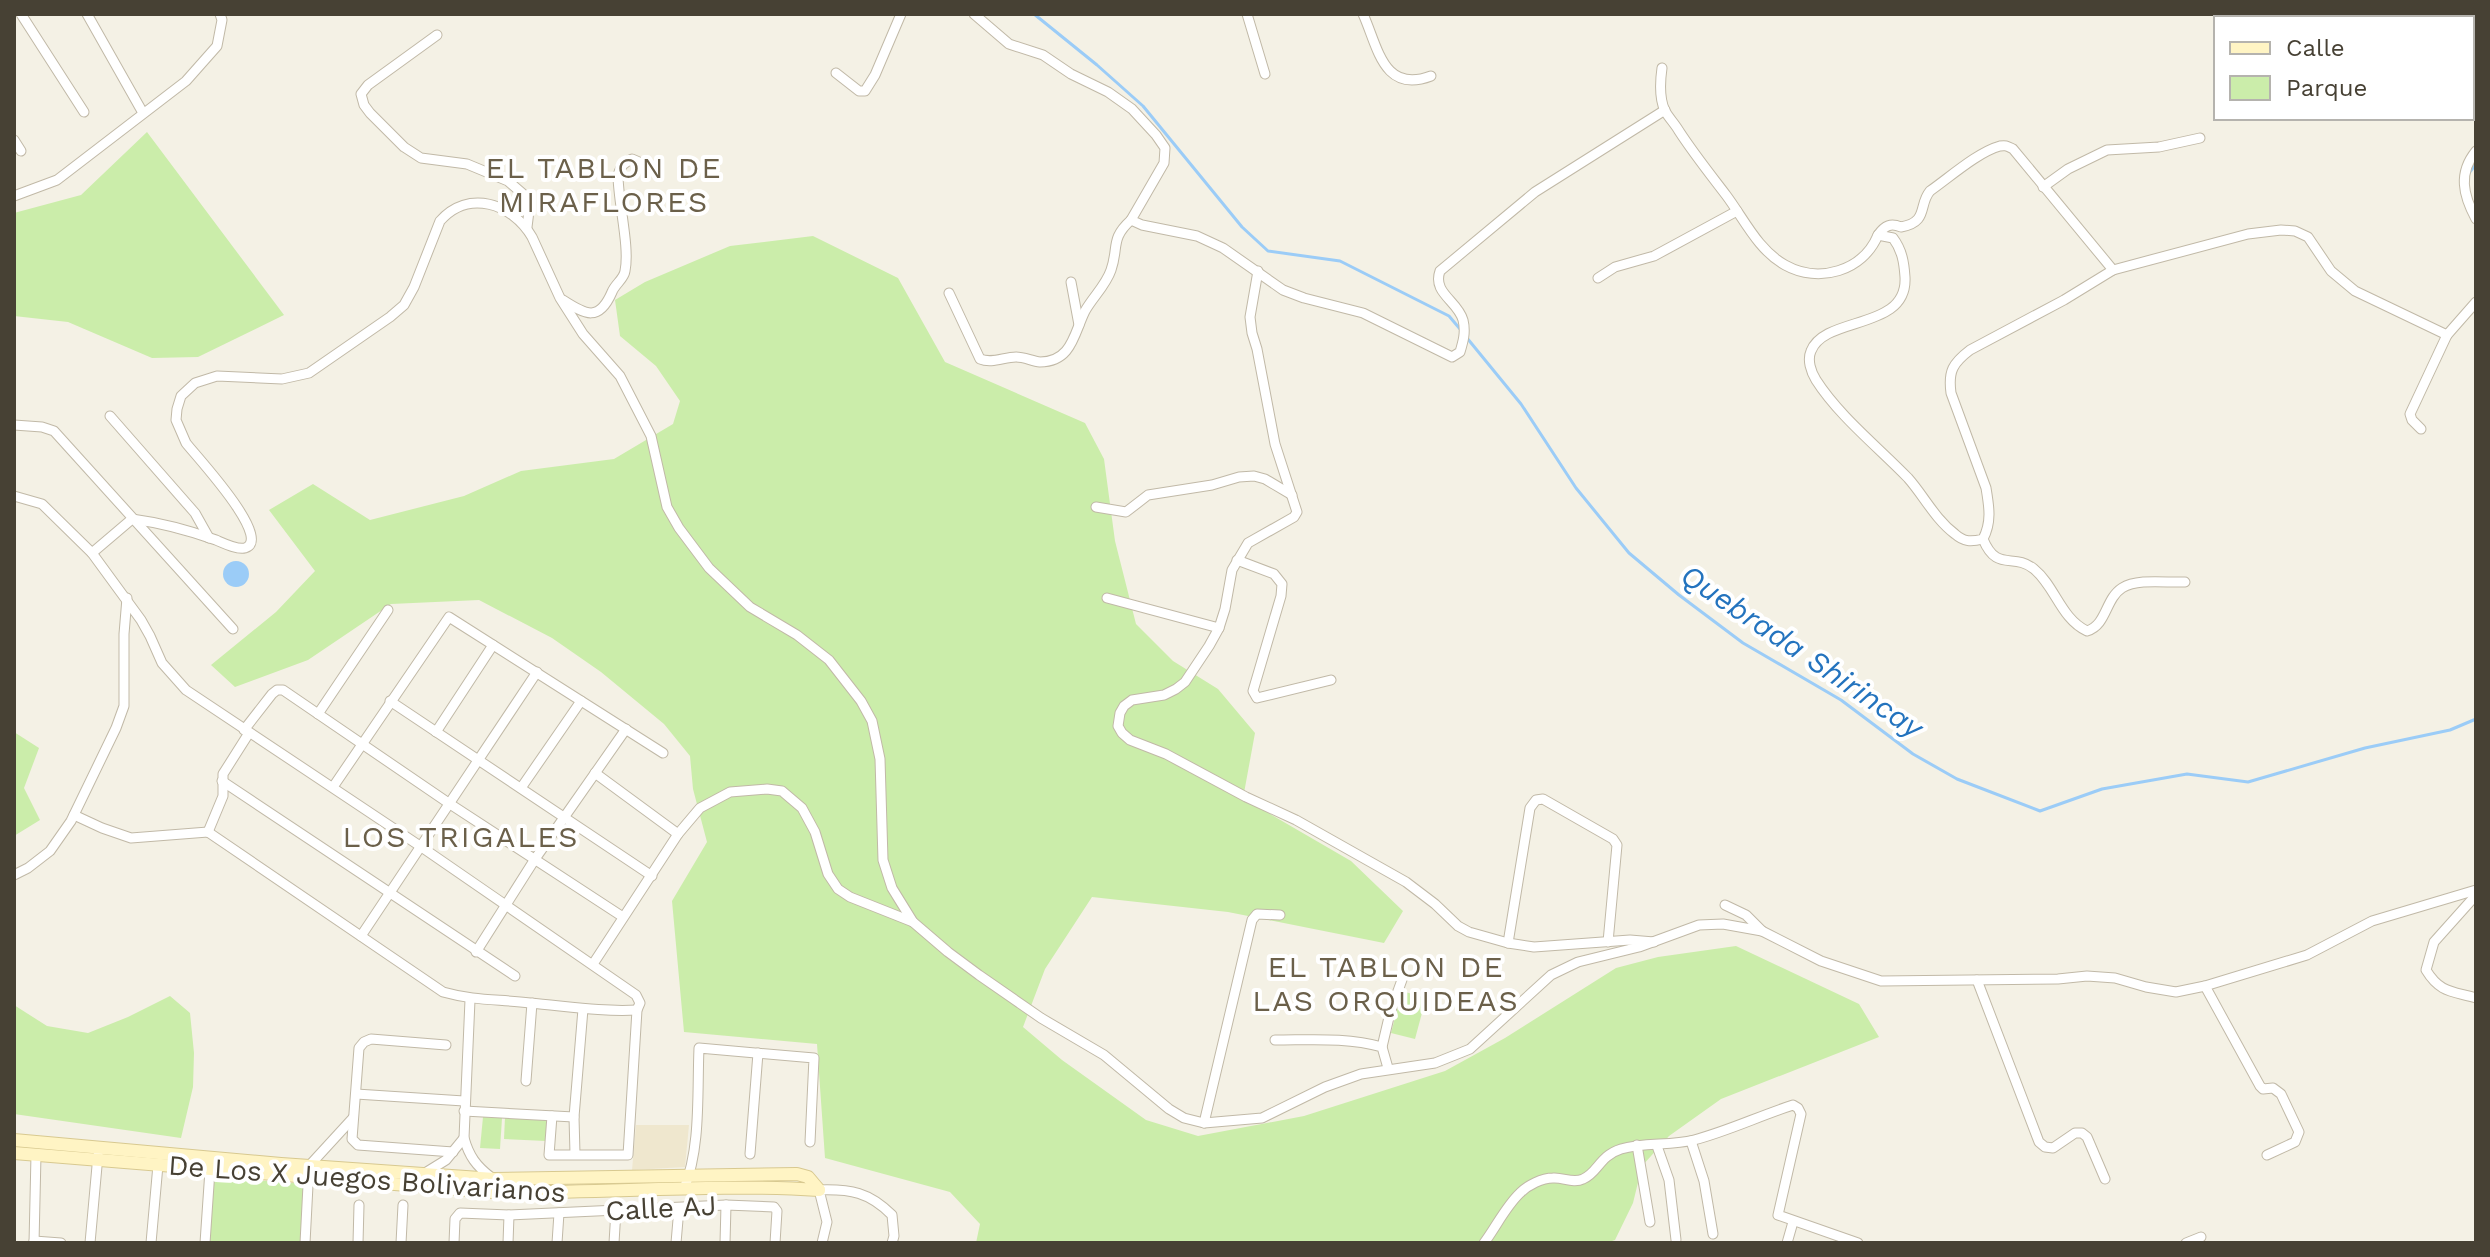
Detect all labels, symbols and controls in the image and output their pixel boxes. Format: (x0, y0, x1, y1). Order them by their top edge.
legend (2214, 16, 2474, 120)
text: Calle (2286, 34, 2345, 62)
text: Parque (2286, 74, 2367, 102)
district label: EL TABLON DE MIRAFLORES (485, 150, 723, 219)
water label: Quebrada Shirincay (1674, 557, 1931, 746)
district label: LOS TRIGALES (342, 819, 580, 854)
district label: EL TABLON DE LAS ORQUIDEAS (1252, 949, 1520, 1018)
street label: De Los X Juegos Bolivarianos (167, 1149, 567, 1209)
street label: Calle AJ (605, 1189, 717, 1227)

